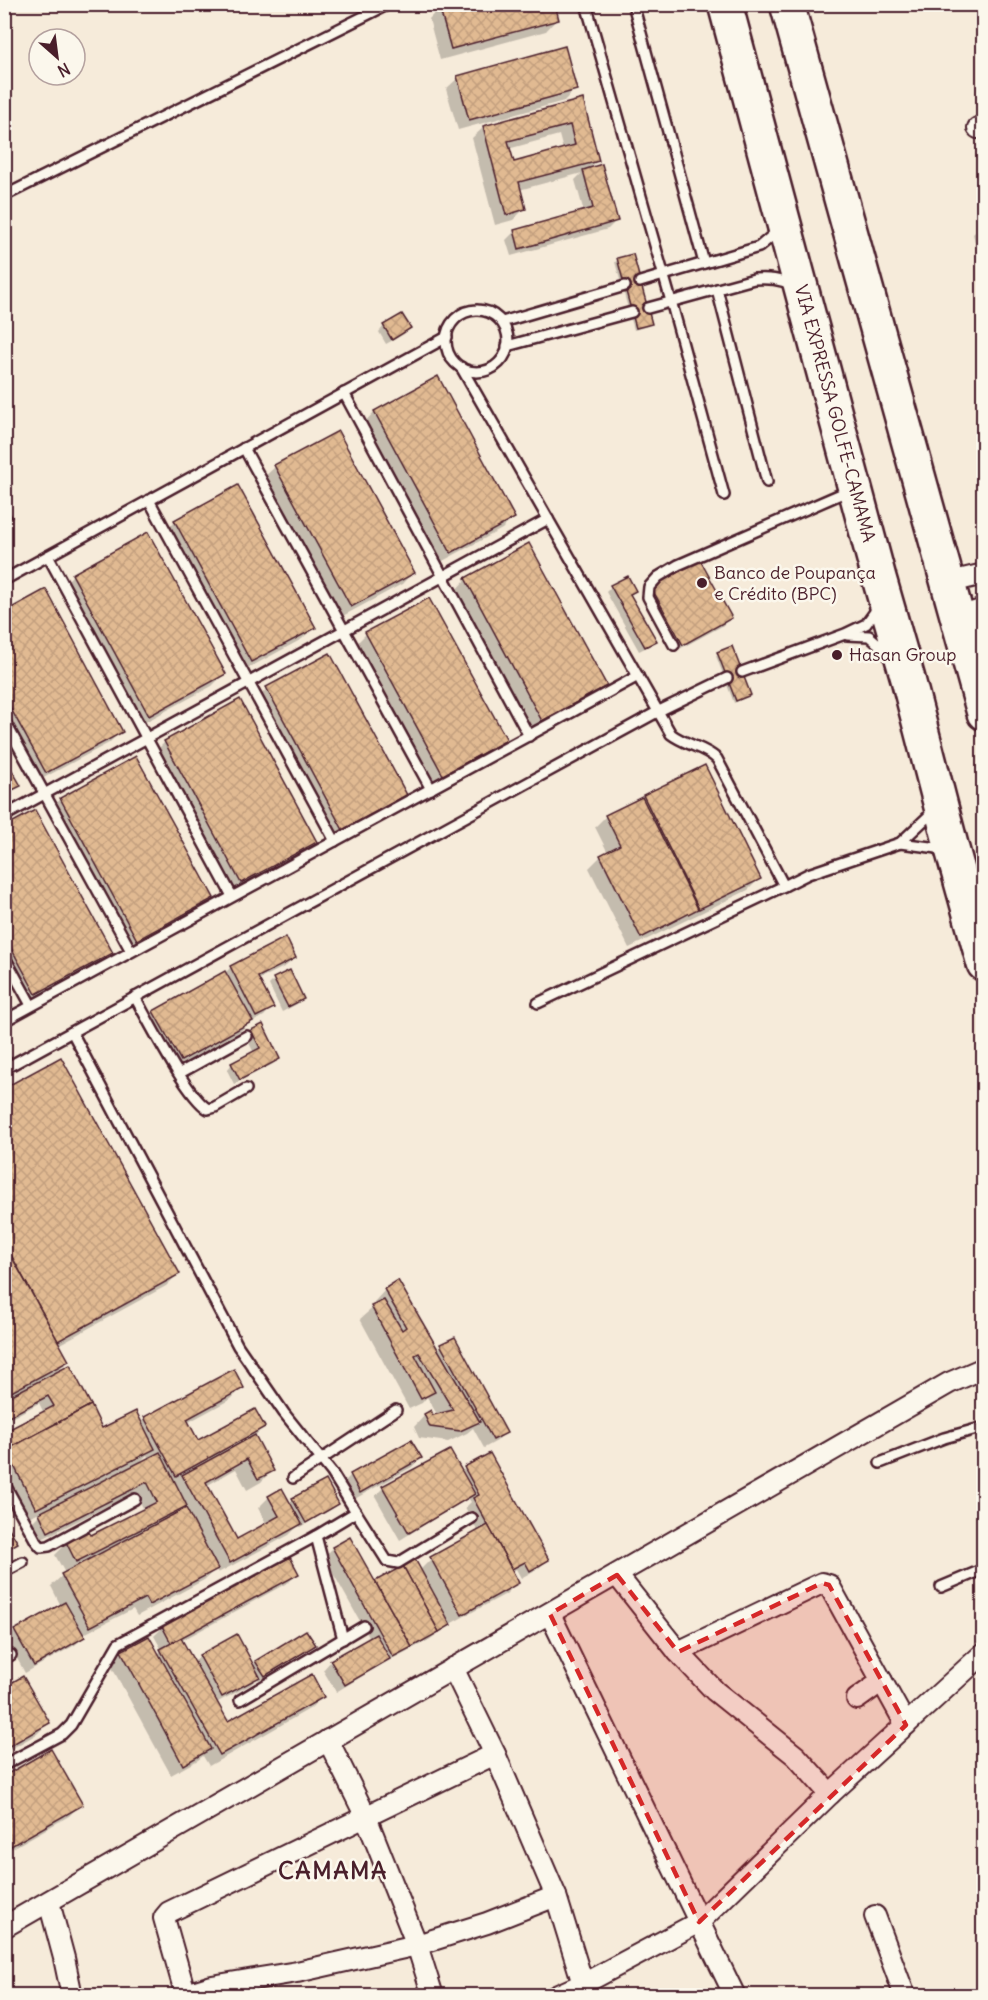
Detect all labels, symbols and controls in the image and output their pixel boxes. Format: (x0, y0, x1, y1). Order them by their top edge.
north arrow (27, 27, 87, 87)
text: N (54, 59, 74, 82)
street label: VIA EXPRESSA GOLFE-CAMAMA (790, 282, 881, 545)
place label: Banco de Poupança e Crédito (BPC) (714, 561, 876, 605)
marker: Banco de Poupança e Crédito (BPC) (695, 576, 709, 590)
place label: Hasan Group (849, 643, 956, 666)
marker: Hasan Group (830, 648, 844, 662)
district label: CAMAMA (278, 1855, 388, 1885)

